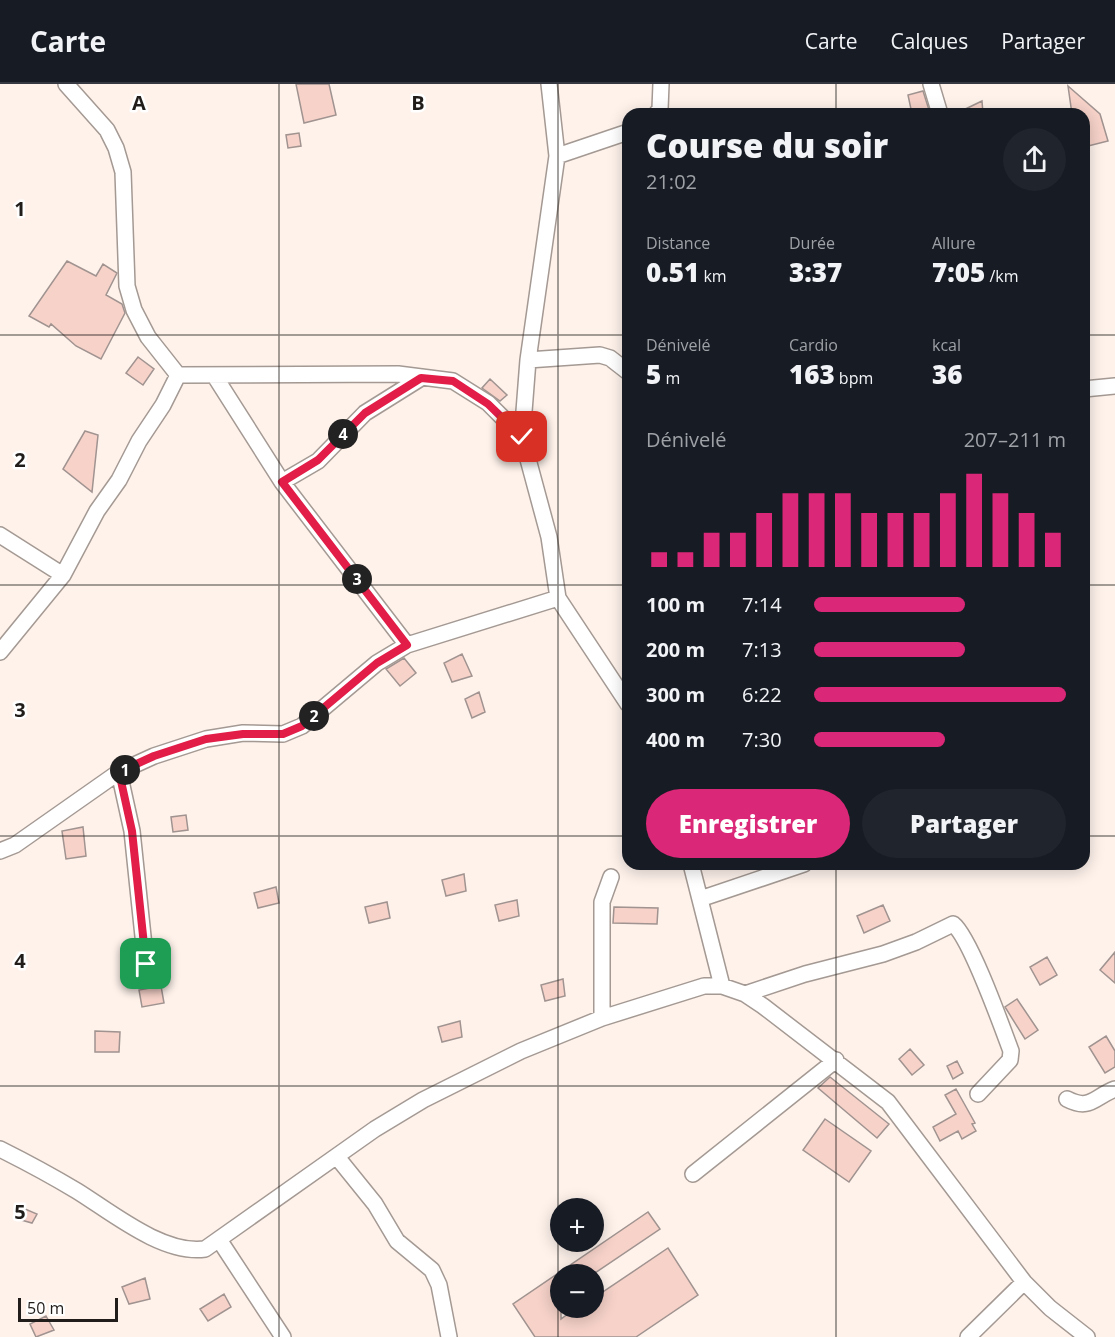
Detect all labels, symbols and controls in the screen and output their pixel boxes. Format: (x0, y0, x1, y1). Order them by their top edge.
text: Carte (30, 22, 106, 60)
text: Carte (805, 27, 857, 55)
text: Calques (890, 27, 968, 55)
text: Partager (1001, 27, 1085, 55)
text: A (132, 89, 146, 116)
text: B (411, 89, 425, 116)
text: Course du soir (646, 123, 888, 168)
button: share (1003, 128, 1066, 191)
text: 21:02 (646, 168, 697, 195)
text: 1 (14, 195, 26, 222)
text: Distance (646, 232, 710, 254)
text: Durée (789, 232, 835, 254)
text: Allure (932, 232, 976, 254)
text: 0.51 (646, 254, 699, 290)
text: 3:37 (789, 254, 842, 290)
text: 7:05 (932, 254, 985, 290)
text: km (699, 265, 727, 287)
text: /km (985, 265, 1018, 287)
text: Dénivelé (646, 334, 710, 356)
text: Cardio (789, 334, 838, 356)
text: kcal (932, 334, 961, 356)
text: 5 (646, 356, 661, 392)
text: 163 (789, 356, 835, 392)
text: 36 (932, 356, 962, 392)
text: m (661, 367, 680, 389)
text: bpm (835, 367, 873, 389)
pin (496, 411, 547, 462)
pin: 4 (328, 419, 358, 449)
icon: check (505, 420, 538, 453)
text: 4 (338, 423, 348, 445)
text: Dénivelé (646, 426, 727, 453)
text: 207–211 m (964, 426, 1066, 453)
text: 2 (14, 446, 26, 473)
pin: 3 (342, 564, 372, 594)
text: 3 (352, 568, 362, 590)
text: 100 m (646, 591, 705, 618)
text: 7:14 (742, 591, 782, 618)
text: 200 m (646, 636, 705, 663)
text: 7:13 (742, 636, 782, 663)
text: 300 m (646, 681, 705, 708)
text: 6:22 (742, 681, 782, 708)
text: 3 (14, 696, 26, 723)
pin: 2 (299, 701, 329, 731)
text: 2 (309, 705, 319, 727)
text: 400 m (646, 726, 705, 753)
text: 7:30 (742, 726, 782, 753)
pin: 1 (110, 755, 140, 785)
text: 1 (120, 759, 130, 781)
button: Enregistrer (646, 789, 850, 858)
button: Partager (862, 789, 1066, 858)
pin (120, 938, 171, 989)
text: 4 (14, 947, 26, 974)
icon: arrive (129, 947, 162, 980)
text: 5 (14, 1198, 26, 1225)
map controls (550, 1198, 604, 1318)
button: + (550, 1198, 604, 1252)
button: − (550, 1264, 604, 1318)
scale bar (18, 1295, 118, 1322)
text: 50 m (27, 1297, 64, 1319)

